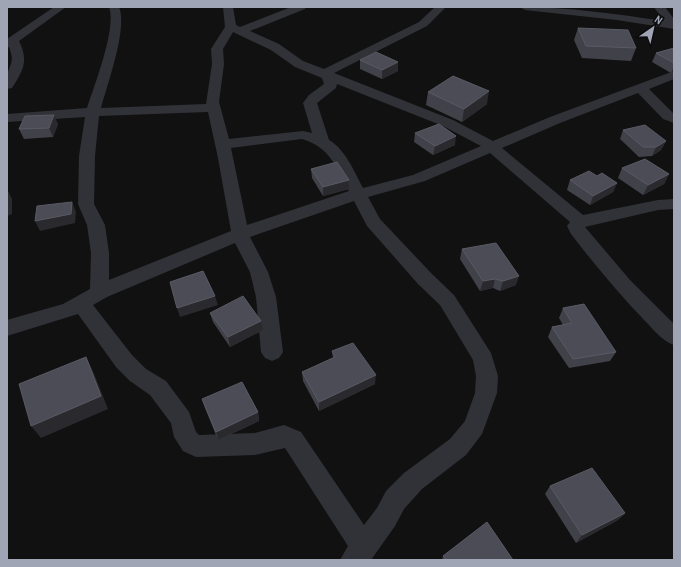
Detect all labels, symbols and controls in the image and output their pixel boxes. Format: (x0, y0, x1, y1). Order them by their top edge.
north arrow (633, 8, 673, 48)
text: N (652, 12, 665, 27)

